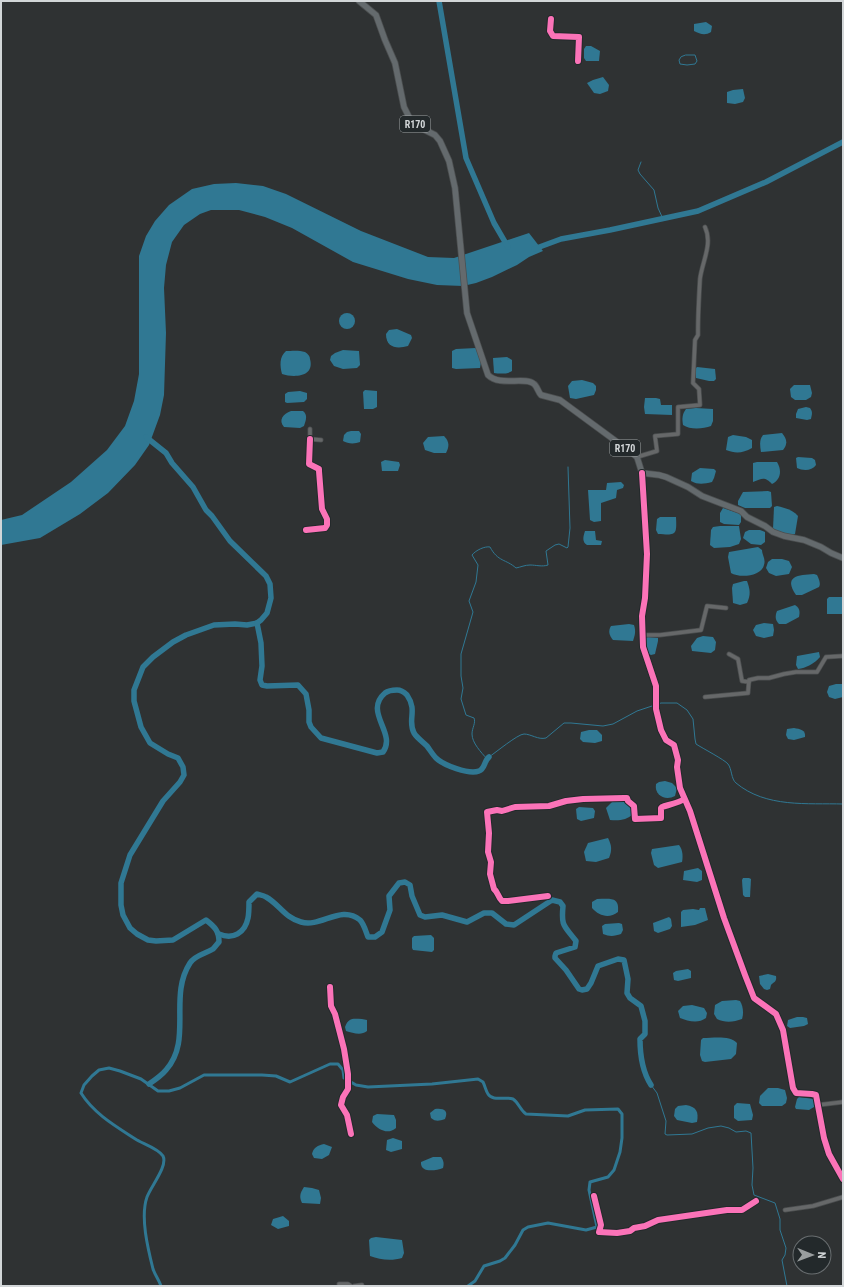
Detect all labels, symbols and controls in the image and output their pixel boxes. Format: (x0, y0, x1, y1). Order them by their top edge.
road number: R170 (400, 116, 430, 132)
road number: R170 (610, 440, 640, 456)
north arrow (792, 1235, 832, 1275)
text: N (815, 1252, 828, 1259)

